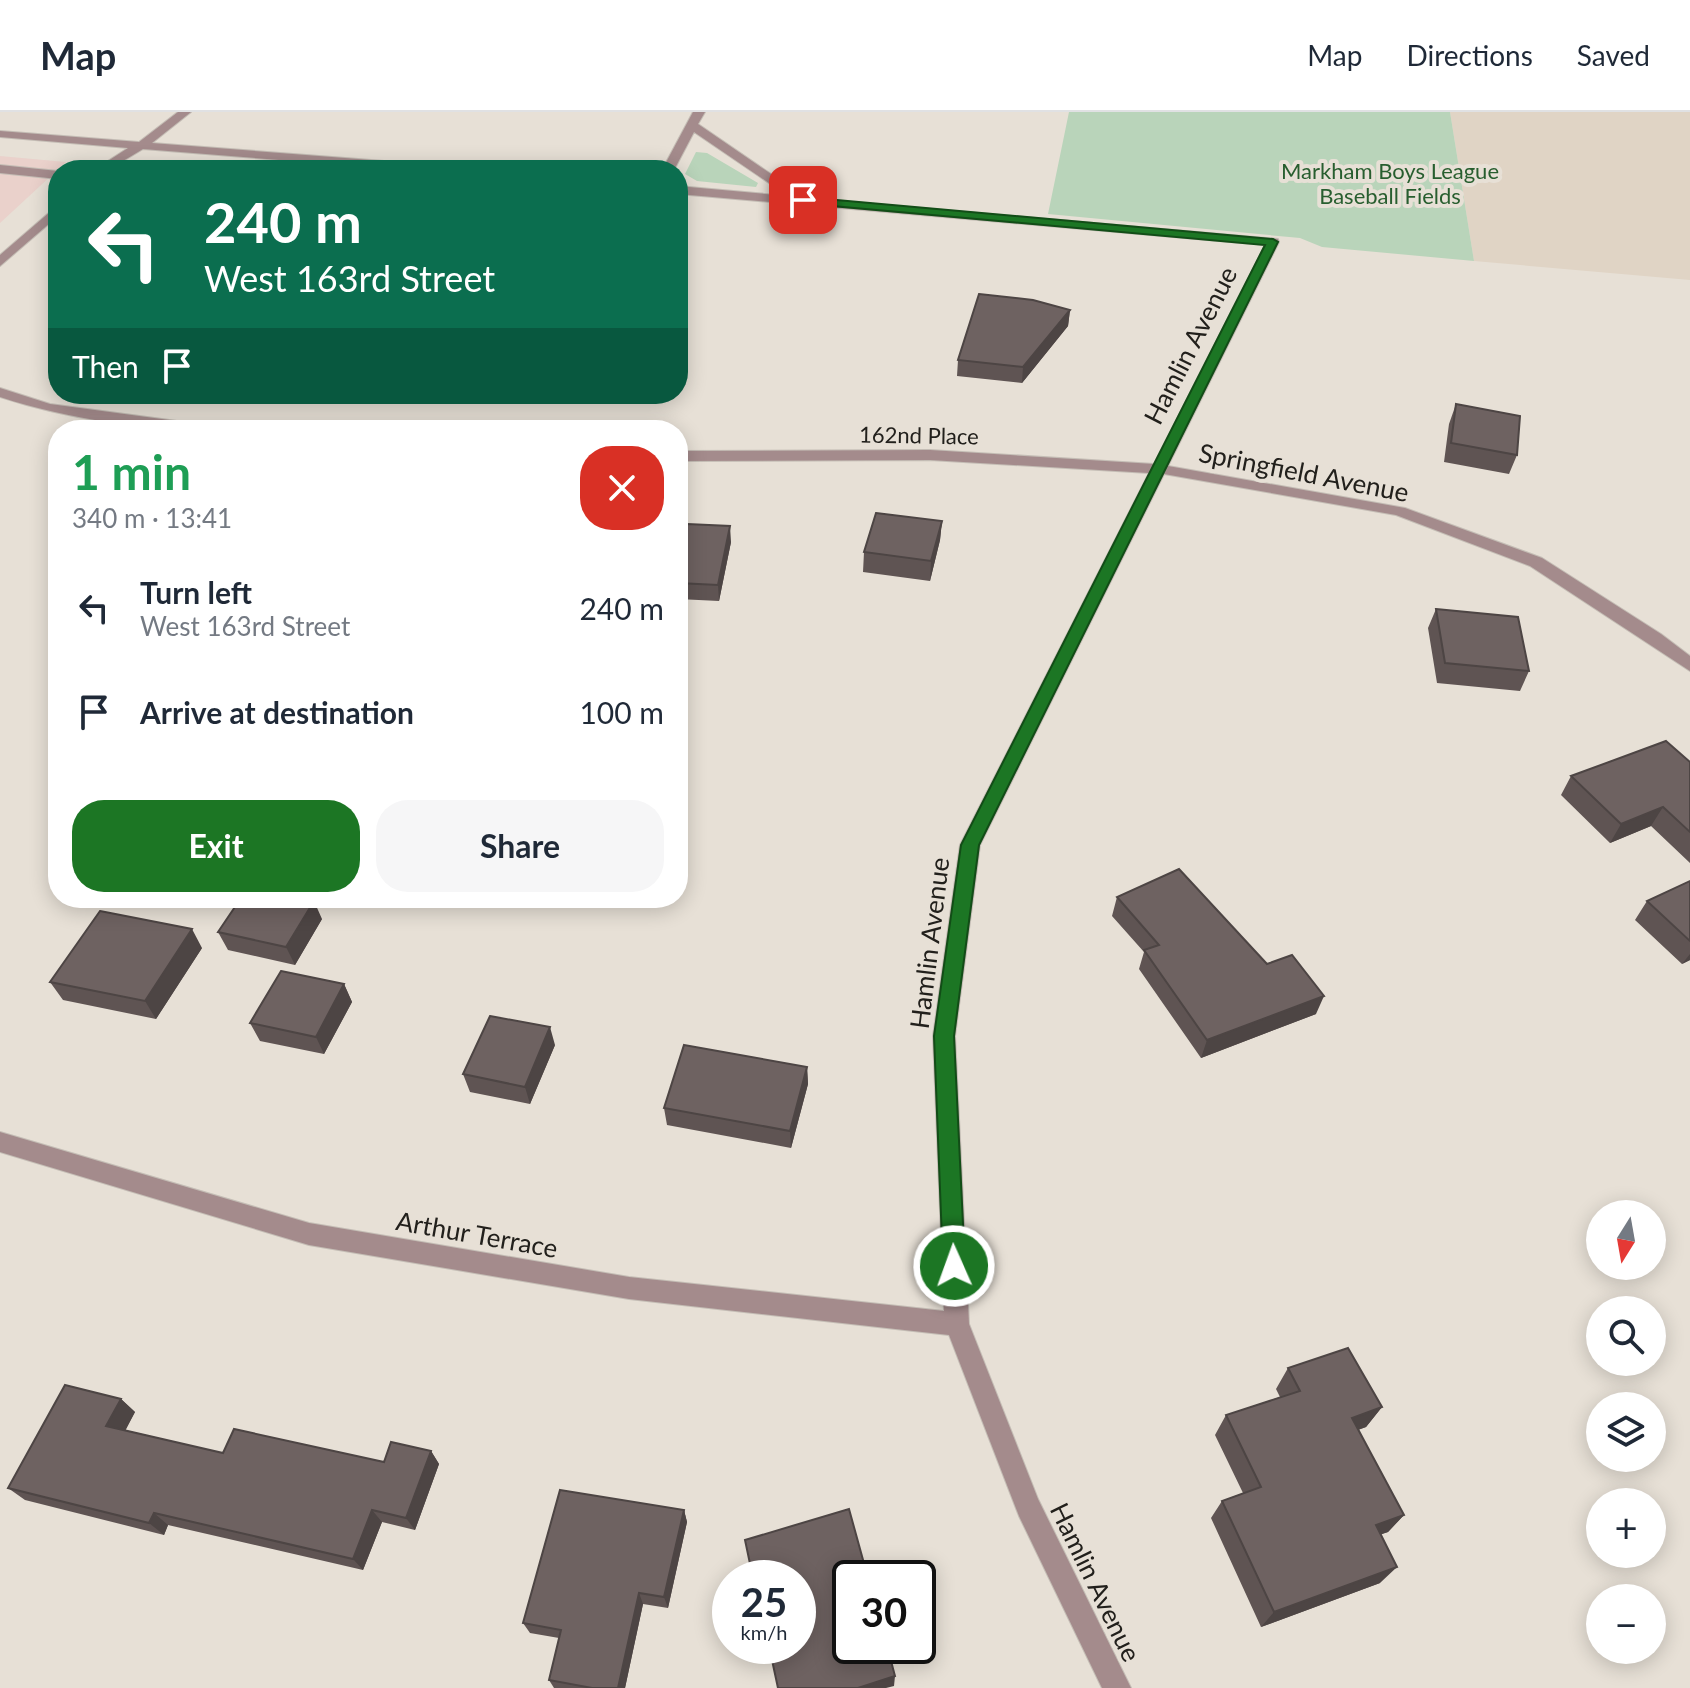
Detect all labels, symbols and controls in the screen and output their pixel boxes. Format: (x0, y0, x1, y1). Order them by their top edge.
text: Map (40, 32, 116, 78)
text: Map (1307, 38, 1362, 72)
text: Directions (1406, 38, 1533, 72)
text: Saved (1577, 38, 1650, 72)
park label: Markham Boys League Baseball Fields (1281, 157, 1499, 209)
pin (769, 166, 837, 234)
icon: arrive (781, 178, 825, 222)
text: 240 m (204, 188, 362, 255)
icon: left (72, 192, 176, 296)
text: West 163rd Street (204, 256, 495, 300)
street label: Hamlin Avenue (1137, 261, 1243, 429)
icon: arrive (155, 344, 199, 388)
text: Then (72, 348, 139, 384)
street label: 162nd Place (859, 420, 979, 450)
street label: Springfield Avenue (1196, 436, 1412, 508)
text: 1 min (72, 443, 191, 500)
button: close (580, 446, 664, 530)
text: 340 m · 13:41 (72, 502, 232, 534)
text: Turn left (140, 574, 252, 610)
icon: left (72, 586, 116, 630)
text: 240 m (579, 590, 664, 626)
text: West 163rd Street (140, 610, 350, 642)
icon: arrive (72, 690, 116, 734)
text: Arrive at destination (140, 694, 414, 730)
text: 100 m (579, 694, 664, 730)
button: Exit (72, 800, 360, 892)
button: Share (376, 800, 664, 892)
street label: Hamlin Avenue (903, 855, 955, 1031)
north arrow (1586, 1200, 1666, 1280)
map controls (1586, 1200, 1666, 1664)
street label: Arthur Terrace (394, 1204, 560, 1264)
position arrow (912, 1224, 996, 1308)
button: search (1586, 1296, 1666, 1376)
button: layers (1586, 1392, 1666, 1472)
button: + (1586, 1488, 1666, 1568)
street label: Hamlin Avenue (1044, 1497, 1148, 1667)
speed limit sign: 30 (832, 1560, 936, 1664)
text: 25 (741, 1578, 787, 1626)
button: − (1586, 1584, 1666, 1664)
text: km/h (741, 1620, 787, 1644)

